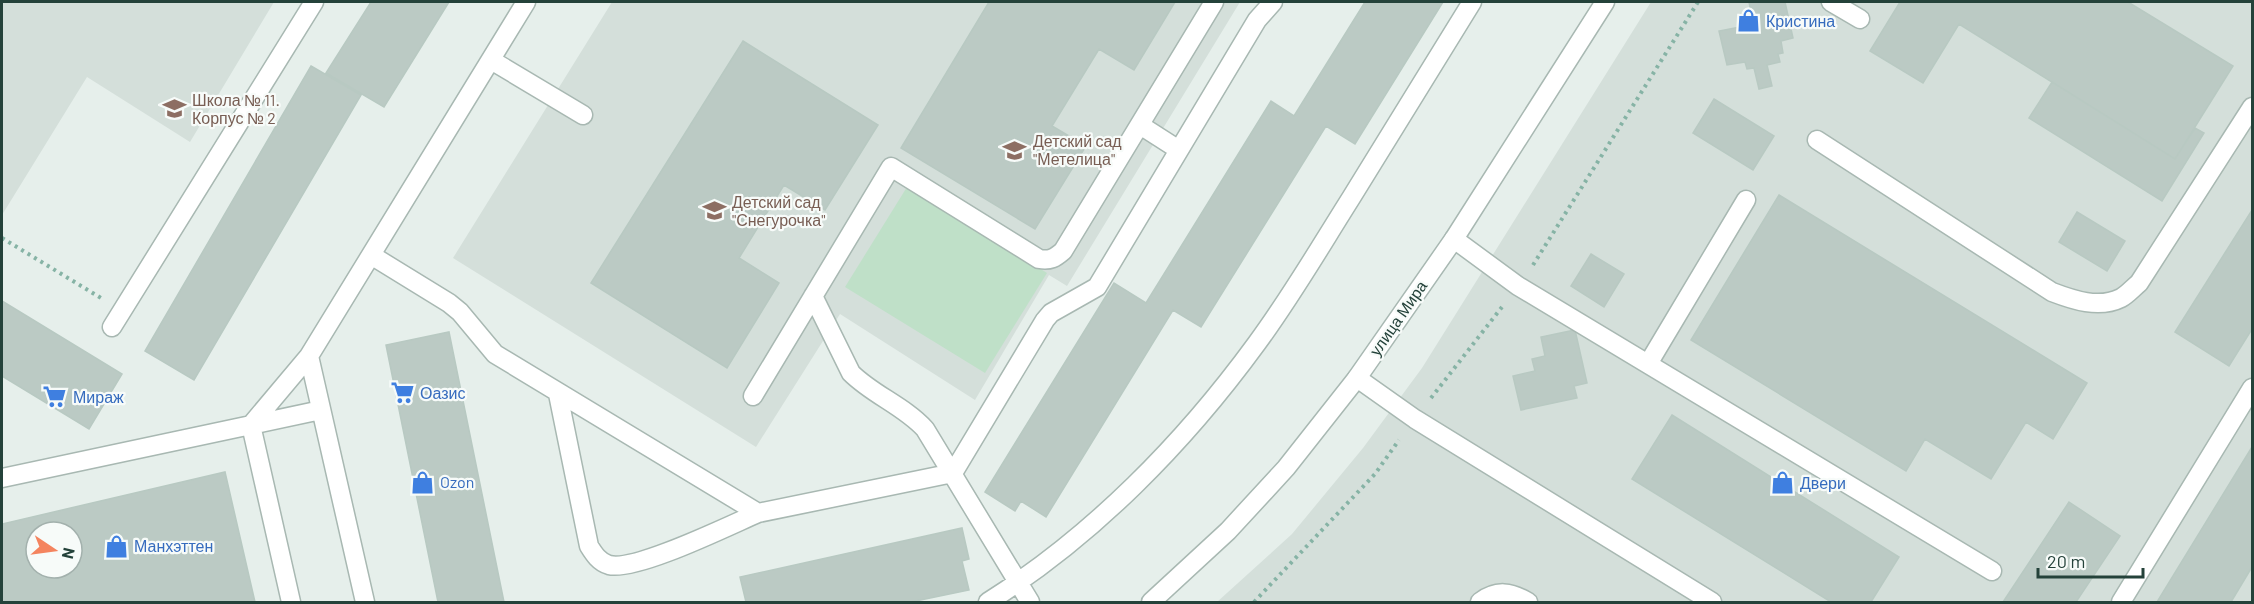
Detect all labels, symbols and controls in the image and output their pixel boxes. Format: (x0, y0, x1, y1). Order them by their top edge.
shop icon: Кристина (1735, 8, 1761, 34)
place label: Кристина (1766, 11, 1835, 30)
place label: Школа № 11. Корпус № 2 (192, 90, 280, 127)
school or university icon: Школа № 11. Корпус № 2 (161, 96, 187, 122)
place label: Детский сад "Метелица" (1033, 131, 1122, 168)
school or university icon: Детский сад "Метелица" (1002, 137, 1028, 163)
place label: Детский сад "Снегурочка" (732, 192, 825, 229)
school or university icon: Детский сад "Снегурочка" (701, 198, 727, 224)
street label: улица Мира (1365, 276, 1430, 359)
supermarket icon: Оазис (389, 380, 415, 406)
place label: Оазис (420, 383, 465, 402)
supermarket icon: Мираж (42, 384, 68, 410)
place label: Мираж (73, 387, 124, 406)
shop icon: Ozon (409, 469, 435, 495)
shop icon: Двери (1769, 470, 1795, 496)
place label: Ozon (440, 472, 474, 491)
place label: Двери (1800, 473, 1846, 492)
north arrow (24, 520, 84, 580)
shop icon: Манхэттен (103, 533, 129, 559)
place label: Манхэттен (134, 536, 213, 555)
scale bar (2038, 541, 2143, 579)
text: N (59, 546, 80, 561)
text: 20 m (2047, 550, 2085, 572)

